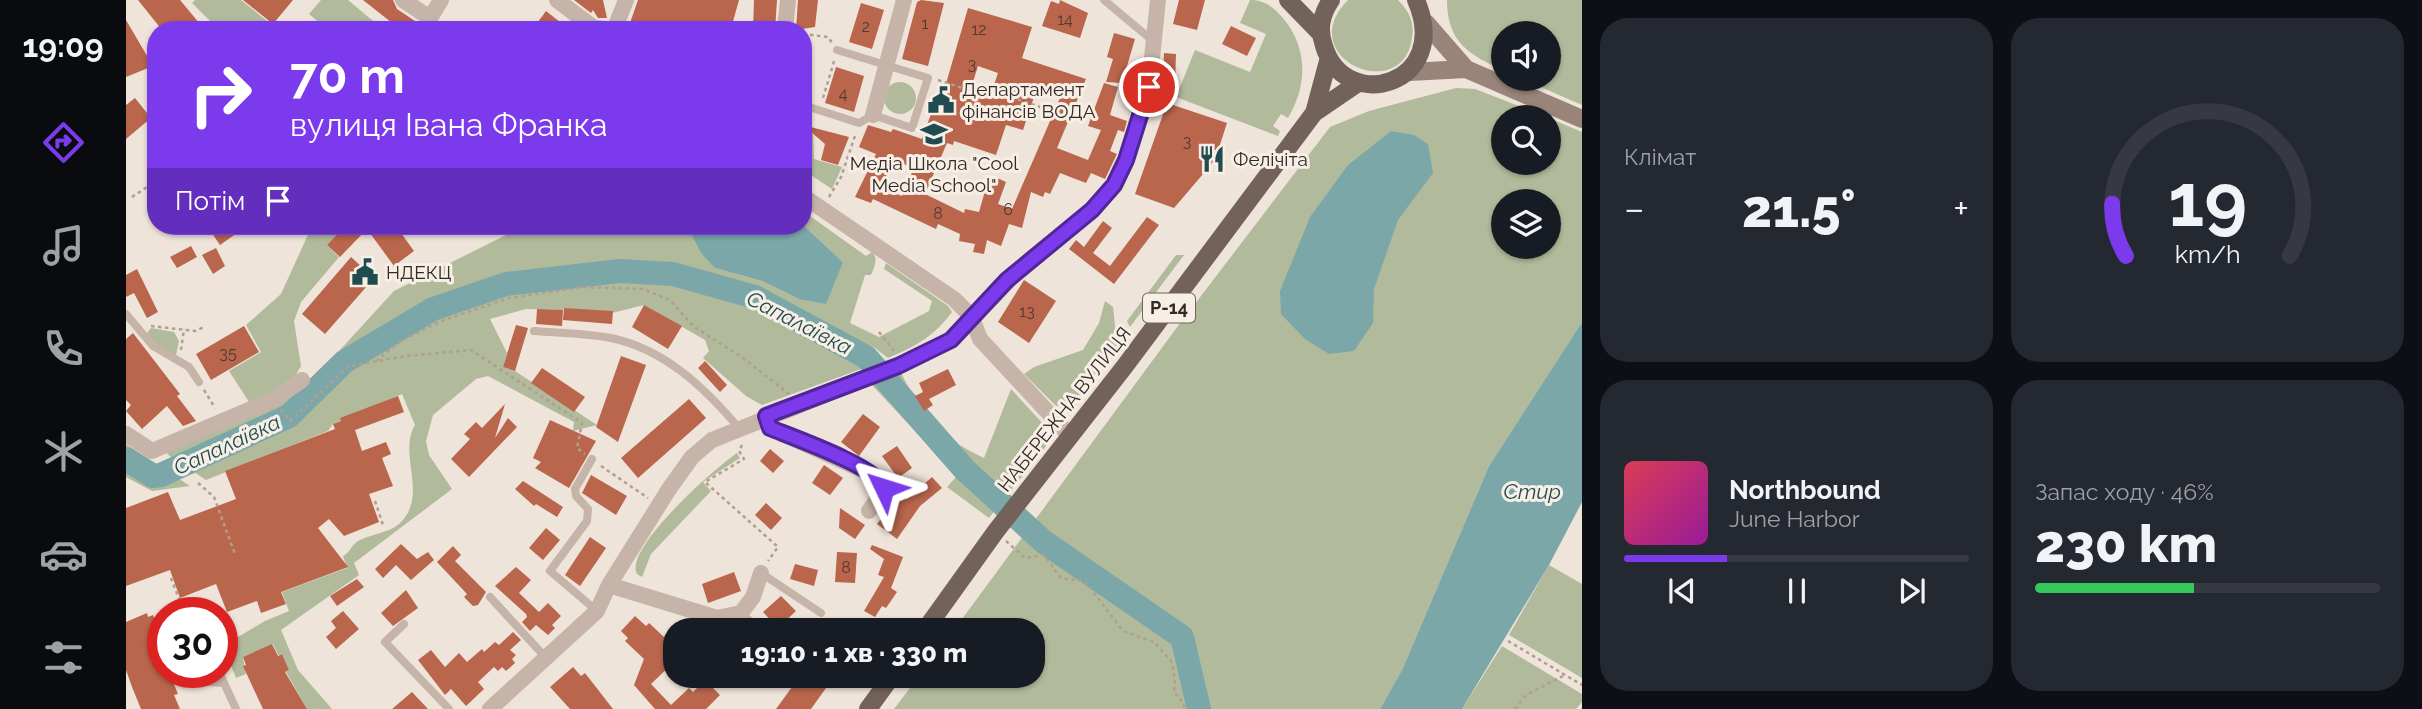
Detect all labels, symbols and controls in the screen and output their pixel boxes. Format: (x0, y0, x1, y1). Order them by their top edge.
house number: 14 (1057, 10, 1073, 29)
house number: 1 (922, 14, 929, 33)
house number: 2 (862, 17, 870, 36)
house number: 12 (971, 20, 987, 39)
map controls (1491, 21, 1561, 259)
button: sound (1491, 21, 1561, 91)
text: 19:09 (22, 27, 104, 64)
text: 70 m (290, 47, 405, 104)
icon: right (175, 49, 266, 140)
house number: 3 (968, 55, 976, 74)
pin (1119, 57, 1179, 117)
icon: arrive (1130, 68, 1168, 106)
place label: Департамент фінансів ВОДА (962, 78, 1096, 122)
house number: 4 (839, 84, 848, 103)
public building icon: Департамент фінансів ВОДА (926, 85, 956, 115)
button: search (1491, 105, 1561, 175)
text: вулиця Івана Франка (290, 106, 607, 143)
icon: directions (39, 118, 88, 167)
school or university icon: Медіа Школа "Cool Media School" (919, 119, 949, 149)
house number: 3 (1183, 132, 1191, 151)
text: Клімат (1624, 143, 1696, 170)
restaurant icon: Фелічіта (1197, 144, 1227, 174)
place label: Фелічіта (1233, 148, 1308, 170)
place label: Медіа Школа "Cool Media School" (850, 152, 1019, 196)
text: 19 (2168, 158, 2247, 243)
text: 21.5° (1742, 178, 1856, 239)
icon: arrive (259, 182, 297, 220)
text: Потім (175, 186, 245, 216)
text: − (1624, 186, 1644, 231)
text: + (1953, 186, 1969, 231)
button: layers (1491, 189, 1561, 259)
house number: 6 (1003, 200, 1013, 219)
house number: 8 (933, 204, 943, 223)
icon: music (39, 221, 88, 270)
text: km/h (2175, 239, 2240, 269)
public building icon: НДЕКЦ (350, 257, 380, 287)
place label: НДЕКЦ (386, 261, 452, 283)
water label: Сапалаївка (742, 285, 856, 360)
road number: Р-14 (1143, 294, 1195, 322)
house number: 13 (1019, 302, 1035, 321)
street label: НАБЕРЕЖНА ВУЛИЦЯ (993, 322, 1135, 496)
icon: phone (39, 324, 88, 373)
house number: 35 (219, 344, 237, 363)
water label: Сапалаївка (169, 409, 284, 480)
icon: climate (39, 427, 88, 476)
position arrow (847, 451, 921, 525)
text: Northbound (1729, 475, 1881, 505)
text: Запас ходу · 46% (2035, 478, 2214, 505)
water label: Стир (1503, 479, 1561, 504)
text: June Harbor (1729, 505, 1860, 532)
text: 230 km (2035, 513, 2217, 574)
icon: car (39, 530, 88, 579)
house number: 8 (841, 558, 851, 577)
icon: previous (1663, 572, 1701, 610)
icon: pause (1778, 572, 1816, 610)
icon: next (1893, 572, 1931, 610)
speed limit sign: 30 (147, 597, 238, 688)
icon: filters (39, 633, 88, 682)
text: 19:10 · 1 хв · 330 m (741, 638, 967, 668)

